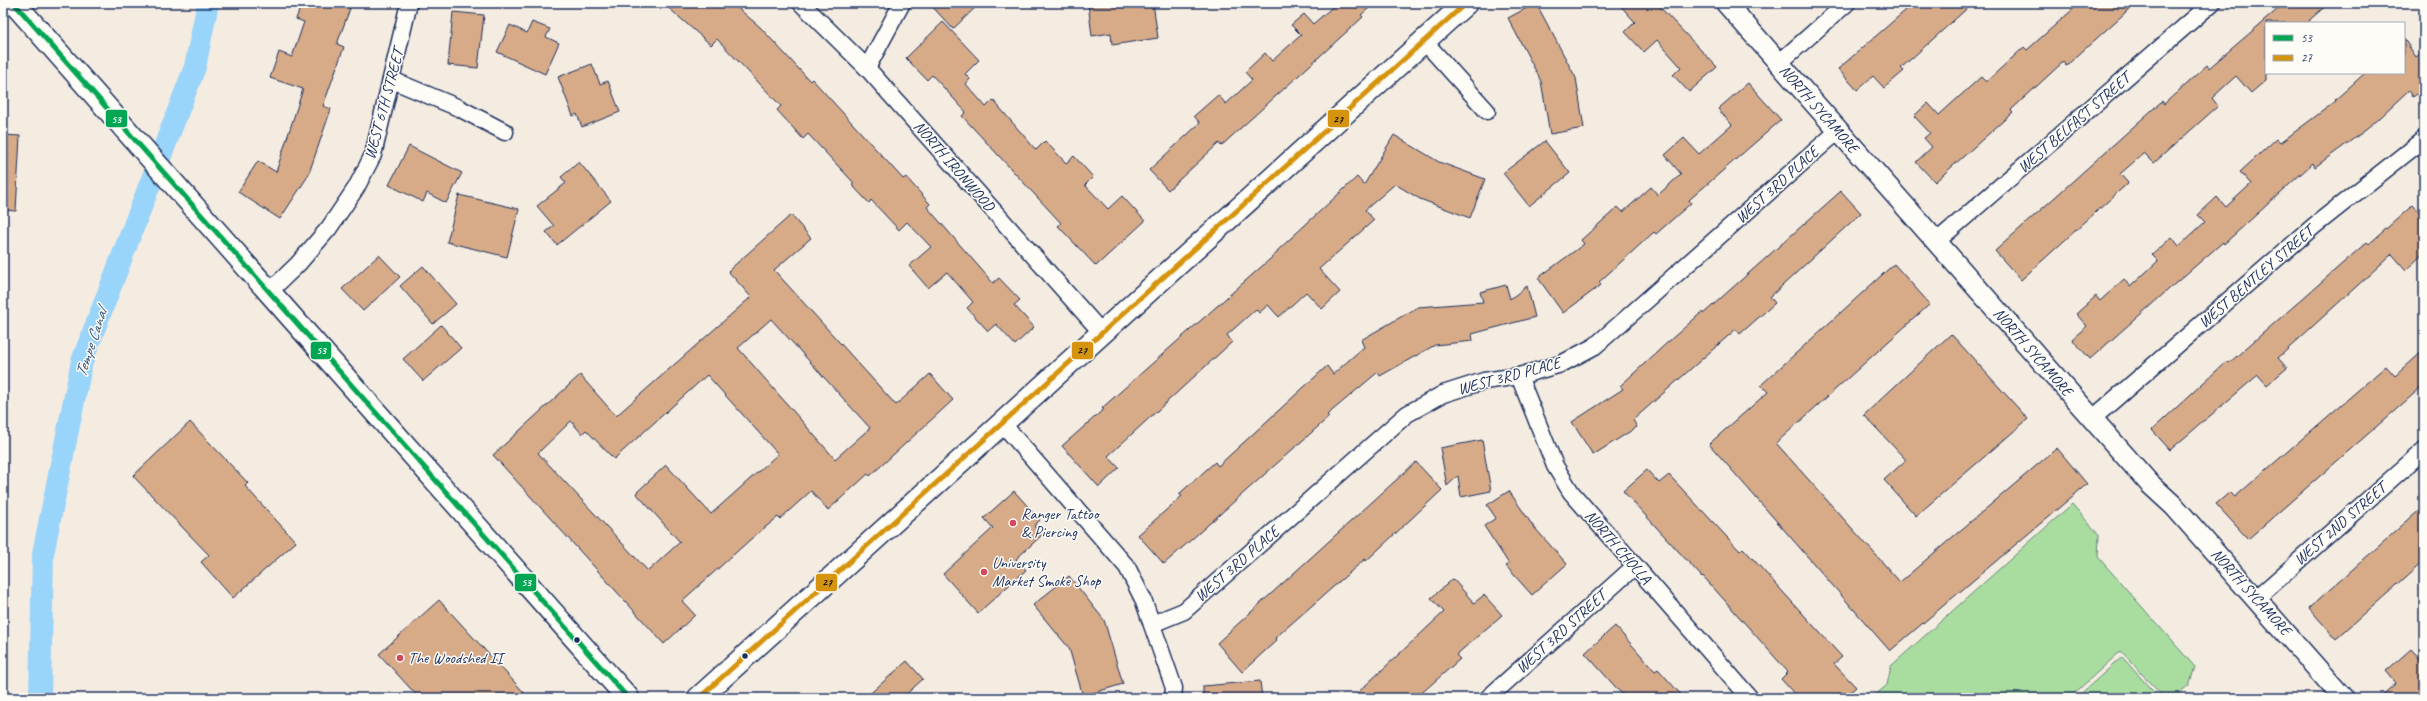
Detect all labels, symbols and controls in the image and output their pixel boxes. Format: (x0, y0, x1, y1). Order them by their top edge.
legend (2265, 22, 2405, 74)
text: 53 (2301, 30, 2313, 46)
street label: WEST 6TH STREET (360, 42, 410, 161)
text: 27 (2301, 50, 2312, 66)
street label: NORTH SYCAMORE (1775, 61, 1864, 159)
street label: WEST BELFAST STREET (2014, 66, 2138, 177)
line badge: 53 (105, 109, 128, 128)
line badge: 27 (1327, 109, 1350, 128)
text: 53 (111, 112, 122, 126)
text: 27 (1333, 112, 1344, 126)
street label: NORTH IRONWOOD (909, 117, 1000, 217)
street label: WEST 3RD PLACE (1731, 141, 1824, 228)
street label: WEST BENTLEY STREET (2194, 219, 2321, 332)
water label: Tempe Canal (70, 300, 114, 380)
street label: NORTH SYCAMORE (1989, 304, 2078, 402)
line badge: 53 (310, 341, 332, 360)
line badge: 27 (1071, 341, 1094, 360)
text: 53 (316, 343, 327, 357)
text: 27 (1077, 343, 1088, 357)
street label: WEST 3RD PLACE (1456, 352, 1565, 399)
street label: WEST 2ND STREET (2290, 475, 2394, 570)
place label: Ranger Tattoo & Piercing (1021, 504, 1101, 542)
street label: NORTH CHOLLA (1580, 506, 1656, 589)
marker: Ranger Tattoo & Piercing (1008, 518, 1018, 528)
street label: WEST 3RD PLACE (1191, 520, 1285, 606)
street label: NORTH SYCAMORE (2206, 544, 2297, 642)
place label: University Market Smoke Shop (992, 553, 1101, 591)
marker: University Market Smoke Shop (979, 567, 989, 577)
line badge: 53 (514, 573, 537, 592)
line badge: 27 (815, 573, 838, 592)
text: 53 (521, 575, 532, 589)
text: 27 (822, 575, 833, 589)
street label: WEST 3RD STREET (1512, 583, 1614, 678)
unlabelled marker (572, 635, 582, 645)
place label: The Woodshed II (408, 648, 506, 668)
unlabelled marker (740, 651, 750, 661)
marker: The Woodshed II (395, 653, 405, 663)

